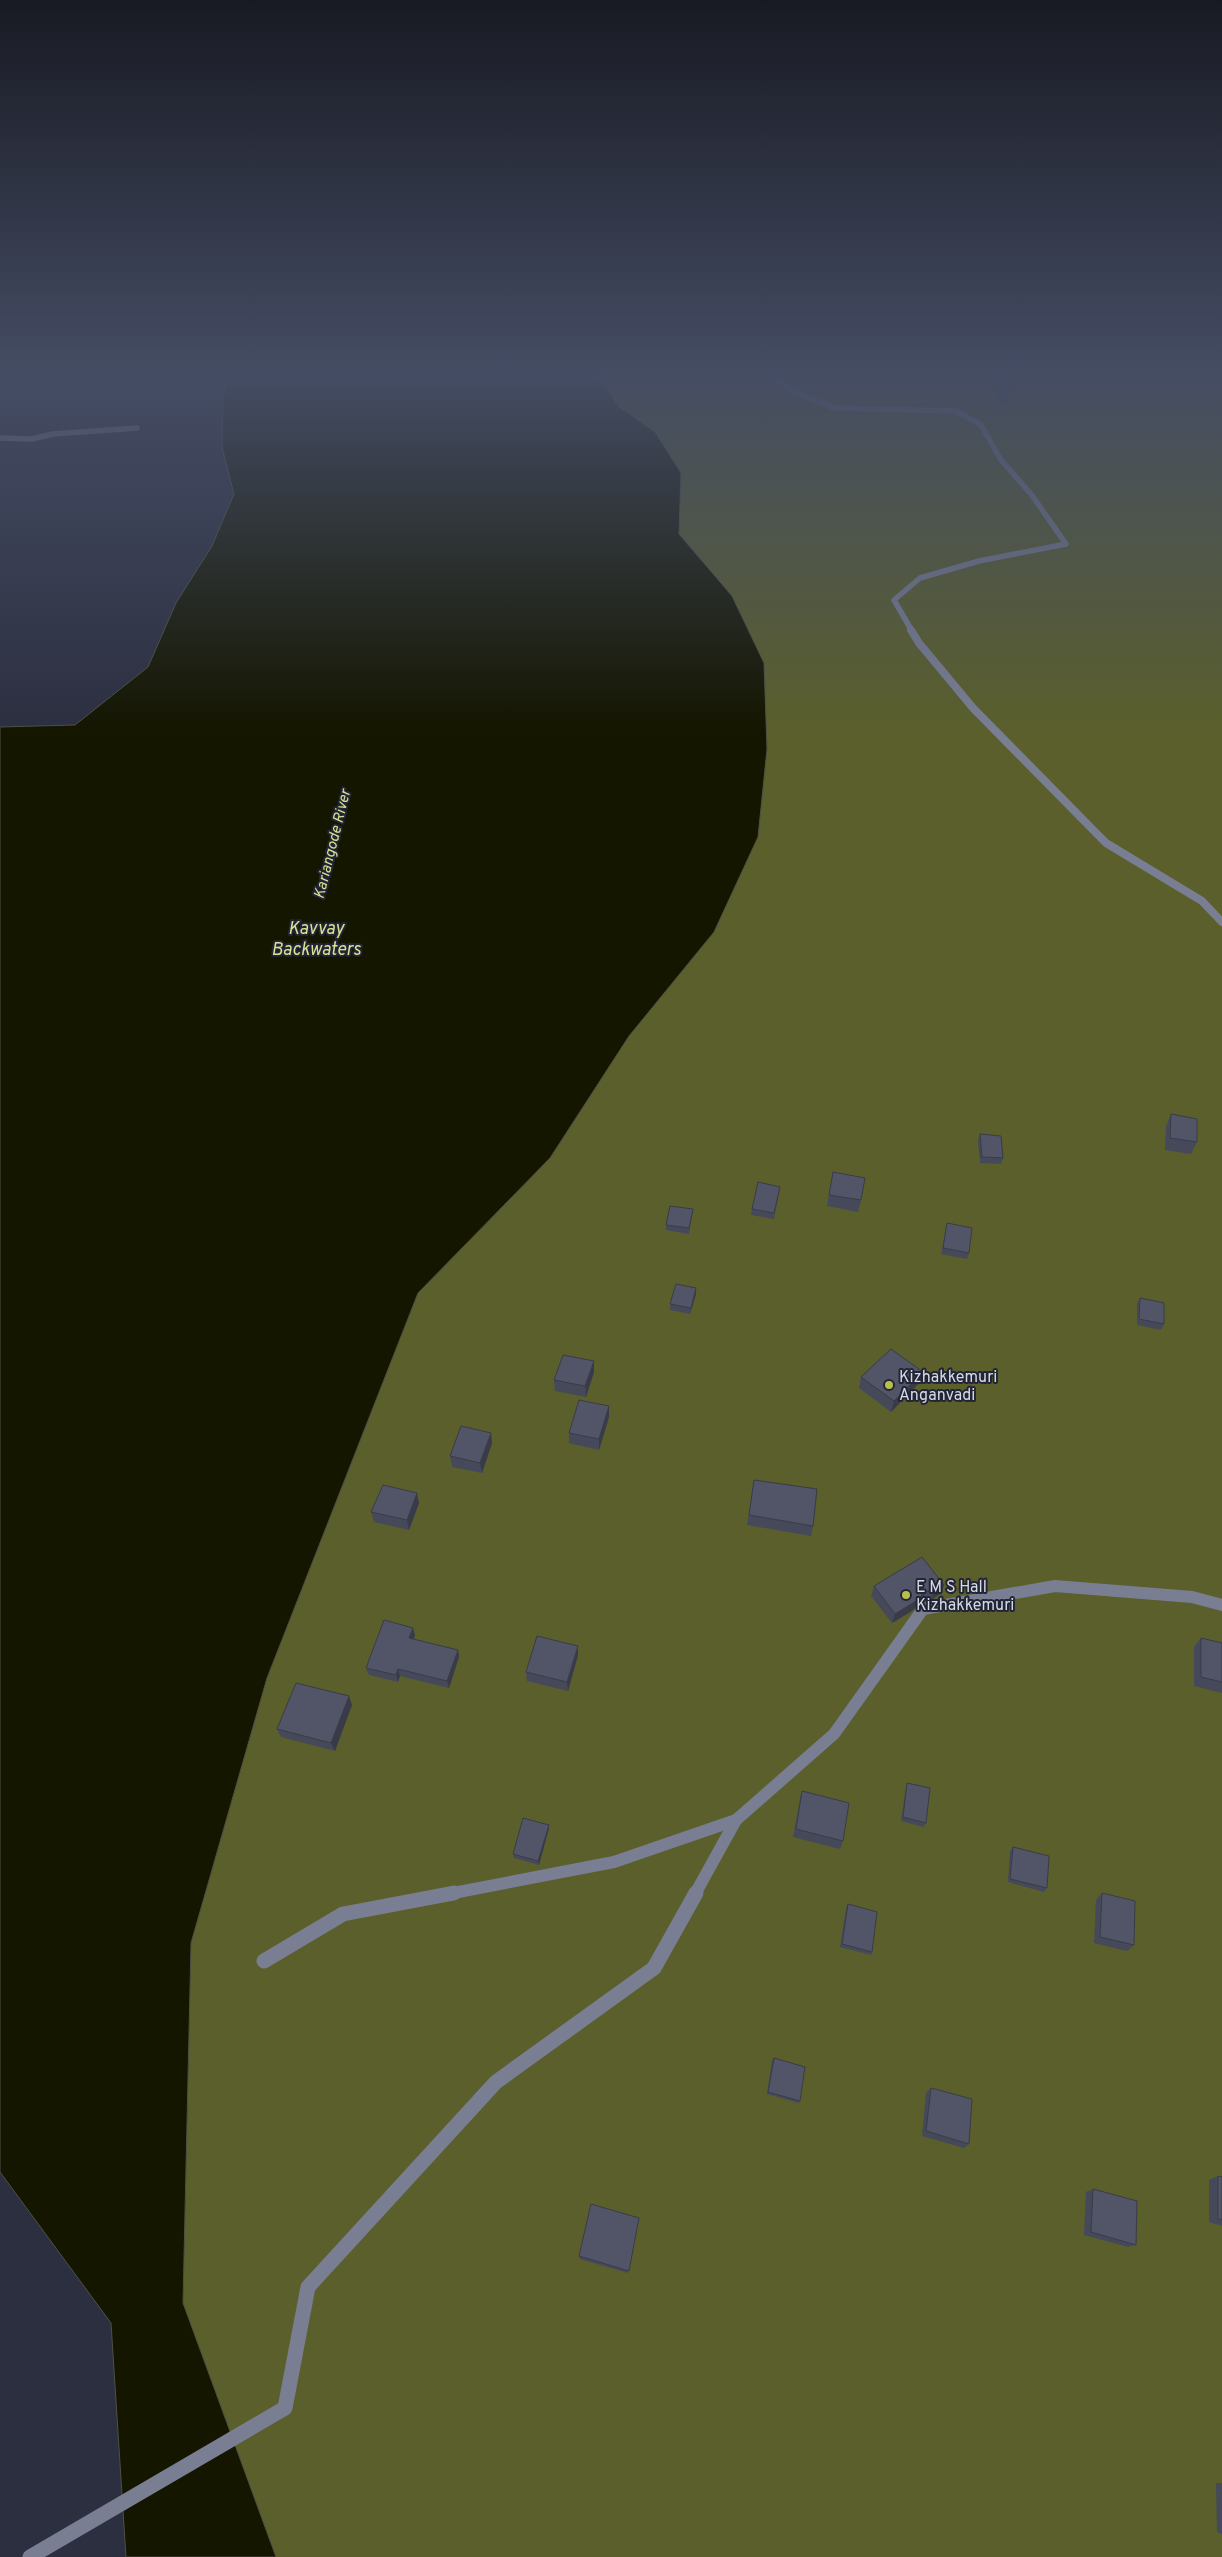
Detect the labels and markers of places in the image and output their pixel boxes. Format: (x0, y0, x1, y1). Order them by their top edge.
place label: Kizhakkemuri Anganvadi (899, 1368, 997, 1406)
marker: Kizhakkemuri Anganvadi (883, 1379, 895, 1391)
place label: E M S Hall Kizhakkemuri (916, 1578, 1014, 1616)
marker: E M S Hall Kizhakkemuri (900, 1589, 912, 1601)

